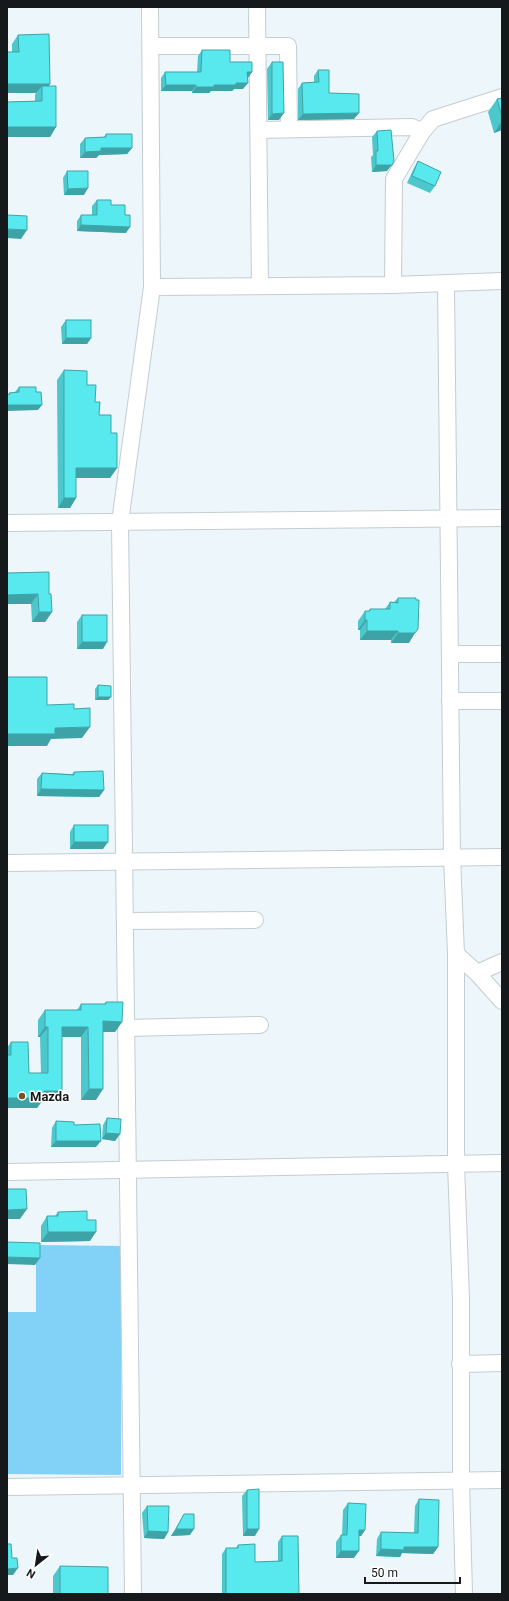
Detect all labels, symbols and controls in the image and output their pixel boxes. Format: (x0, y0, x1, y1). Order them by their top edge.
place label: Mazda (30, 1089, 69, 1104)
marker: Mazda (17, 1091, 27, 1101)
north arrow (16, 1545, 56, 1585)
scale bar (365, 1559, 460, 1585)
text: N (24, 1566, 38, 1581)
text: 50 m (371, 1566, 398, 1580)

